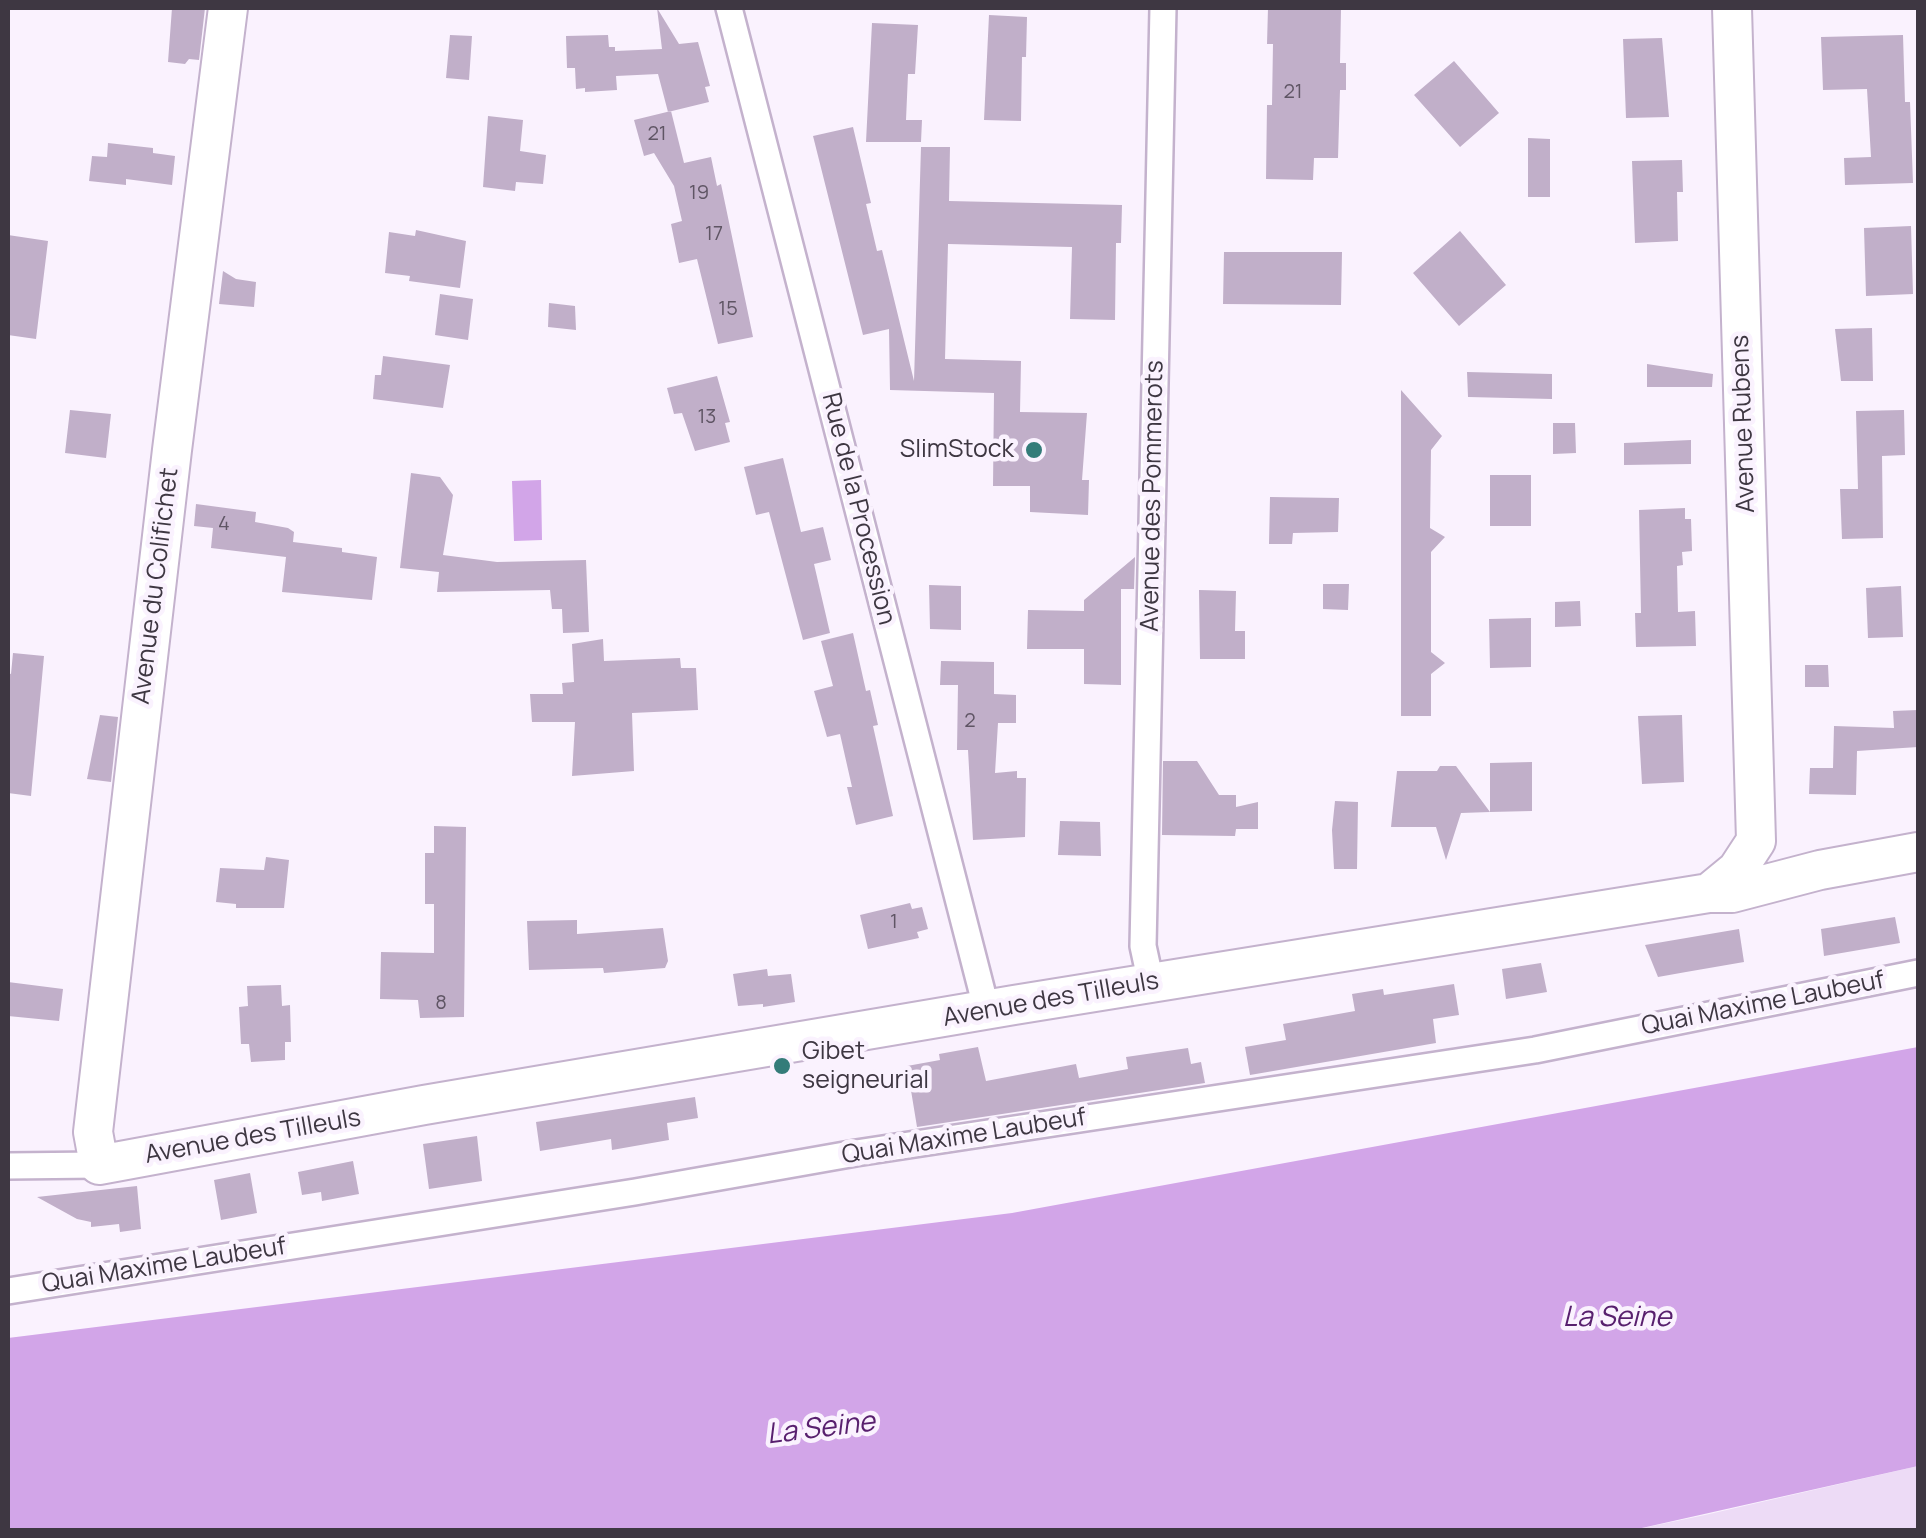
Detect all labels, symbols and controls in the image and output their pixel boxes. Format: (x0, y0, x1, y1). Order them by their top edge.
house number: 21 (1283, 80, 1303, 104)
house number: 21 (647, 122, 667, 146)
house number: 19 (689, 181, 709, 205)
house number: 17 (705, 222, 723, 246)
house number: 15 (718, 297, 738, 321)
street label: Avenue Rubens (1726, 334, 1762, 514)
street label: Avenue des Pommerots (1136, 360, 1170, 632)
street label: Rue de la Procession (815, 390, 901, 628)
house number: 13 (698, 405, 716, 429)
place label: SlimStock (900, 435, 1014, 465)
marker: SlimStock (1023, 439, 1045, 461)
street label: Avenue du Colifichet (127, 466, 185, 706)
house number: 4 (218, 512, 230, 536)
house number: 2 (964, 709, 976, 733)
house number: 1 (890, 910, 898, 934)
street label: Avenue des Tilleuls (941, 966, 1161, 1034)
street label: Quai Maxime Laubeuf (1639, 966, 1887, 1042)
house number: 8 (435, 991, 447, 1015)
place label: Gibet seigneurial (802, 1037, 929, 1096)
marker: Gibet seigneurial (771, 1055, 793, 1077)
street label: Avenue des Tilleuls (143, 1103, 363, 1171)
street label: Quai Maxime Laubeuf (840, 1103, 1088, 1171)
street label: Quai Maxime Laubeuf (40, 1232, 288, 1300)
water label: La Seine (1563, 1301, 1671, 1335)
water label: La Seine (765, 1406, 877, 1452)

